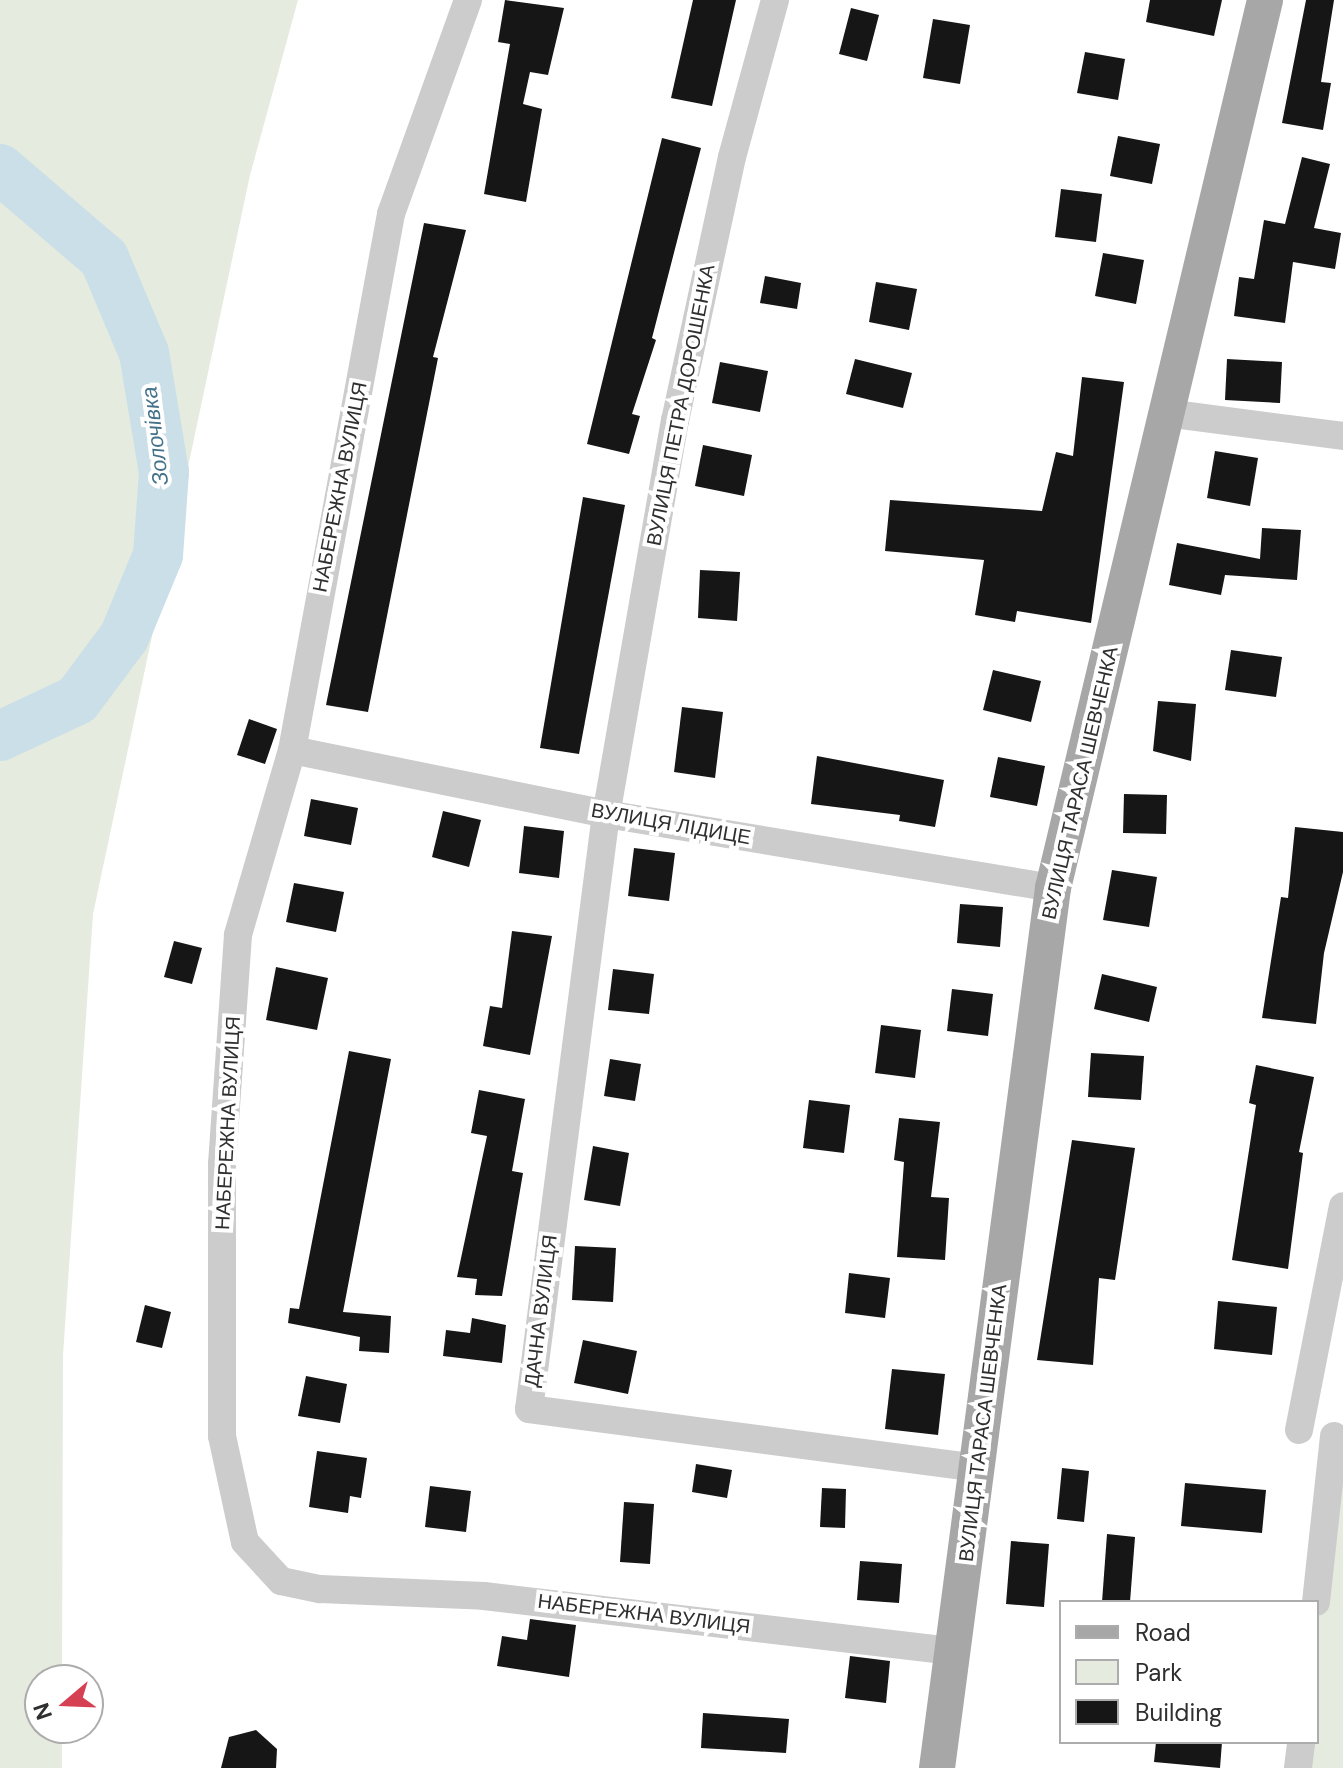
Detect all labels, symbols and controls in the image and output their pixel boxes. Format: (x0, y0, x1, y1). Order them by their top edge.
street label: ВУЛИЦЯ ПЕТРА ДОРОШЕНКА (642, 262, 720, 548)
street label: НАБЕРЕЖНА ВУЛИЦЯ (308, 380, 372, 594)
water label: Золочівка (136, 385, 174, 487)
street label: ВУЛИЦЯ ТАРАСА ШЕВЧЕНКА (1037, 644, 1123, 922)
street label: ВУЛИЦЯ ЛІДИЦЕ (589, 798, 753, 850)
street label: НАБЕРЕЖНА ВУЛИЦЯ (210, 1016, 246, 1230)
street label: ДАЧНА ВУЛИЦЯ (520, 1234, 562, 1388)
street label: ВУЛИЦЯ ТАРАСА ШЕВЧЕНКА (954, 1283, 1012, 1563)
street label: НАБЕРЕЖНА ВУЛИЦЯ (536, 1589, 752, 1639)
legend (1059, 1600, 1319, 1744)
text: Road (1135, 1617, 1191, 1648)
text: Park (1135, 1657, 1182, 1688)
north arrow (24, 1664, 104, 1744)
text: Building (1135, 1697, 1222, 1728)
text: N (26, 1699, 59, 1724)

